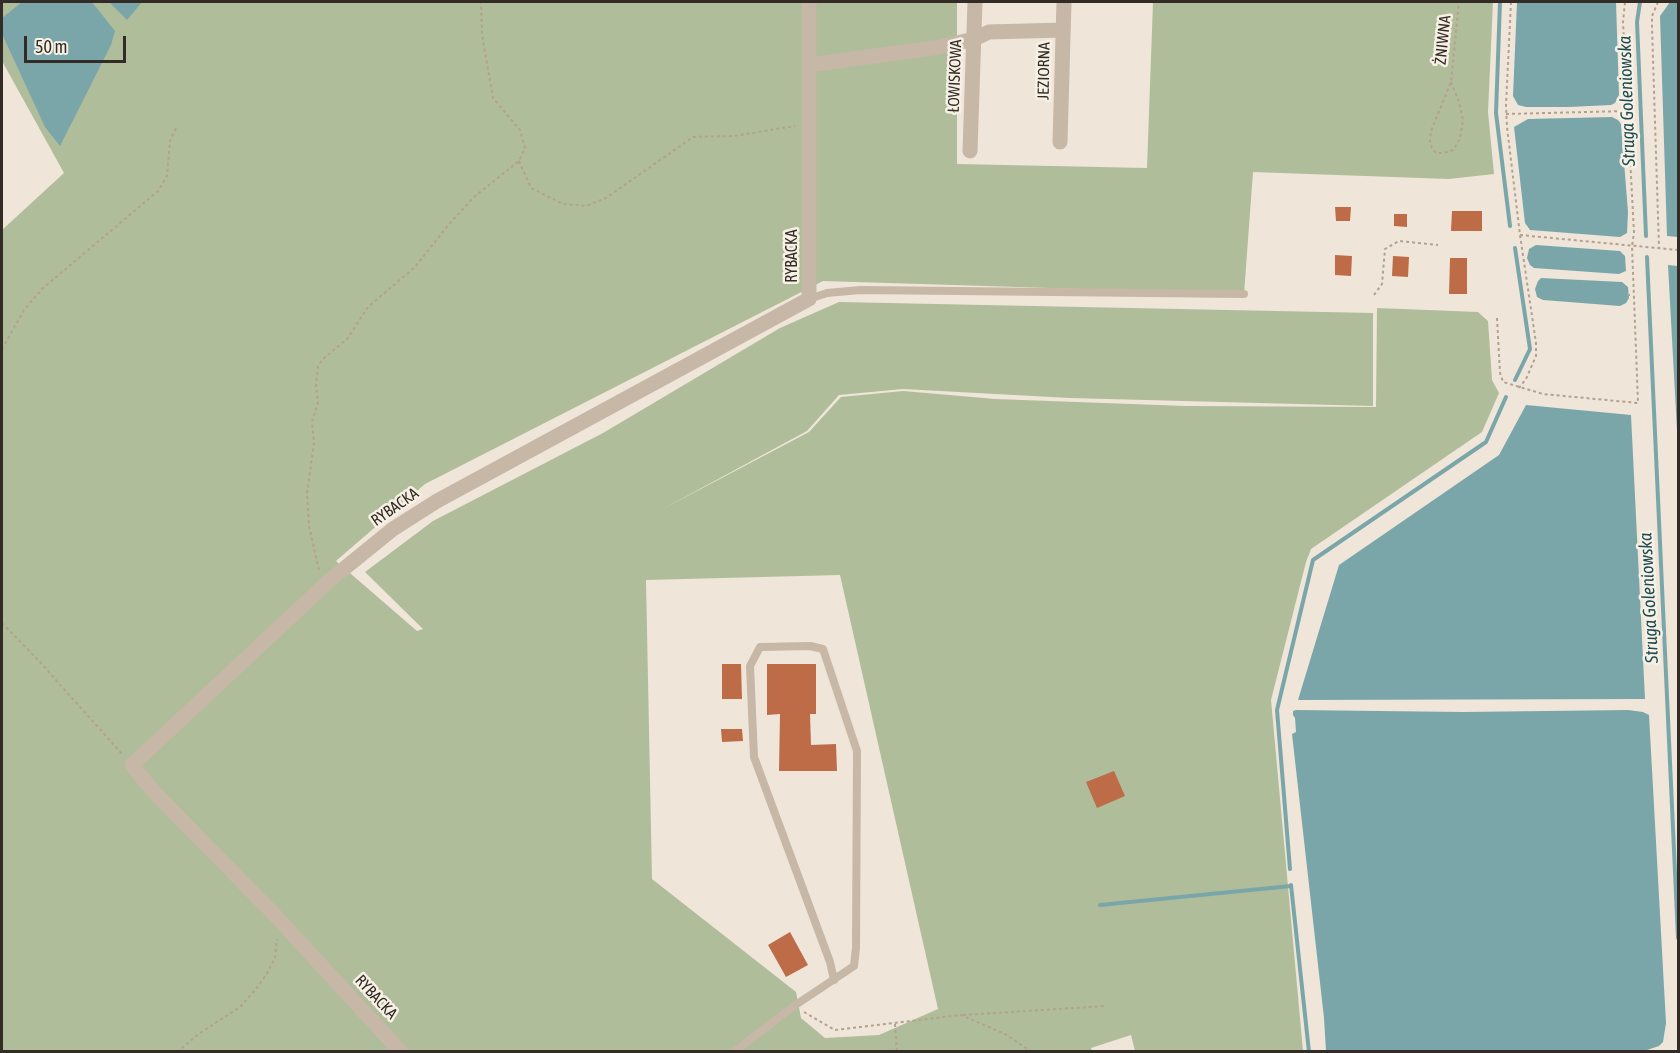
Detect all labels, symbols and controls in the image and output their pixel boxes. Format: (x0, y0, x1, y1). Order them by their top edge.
street label: ŻNIWNA (1431, 14, 1455, 66)
scale bar (27, 24, 129, 62)
water label: Struga Goleniowska (1614, 35, 1640, 167)
text: 50 m (35, 36, 67, 57)
street label: ŁOWISKOWA (944, 39, 966, 113)
street label: JEZIORNA (1034, 42, 1054, 100)
street label: RYBACKA (782, 229, 802, 283)
street label: RYBACKA (368, 484, 422, 530)
water label: Struga Goleniowska (1635, 532, 1663, 664)
street label: RYBACKA (351, 971, 401, 1023)

